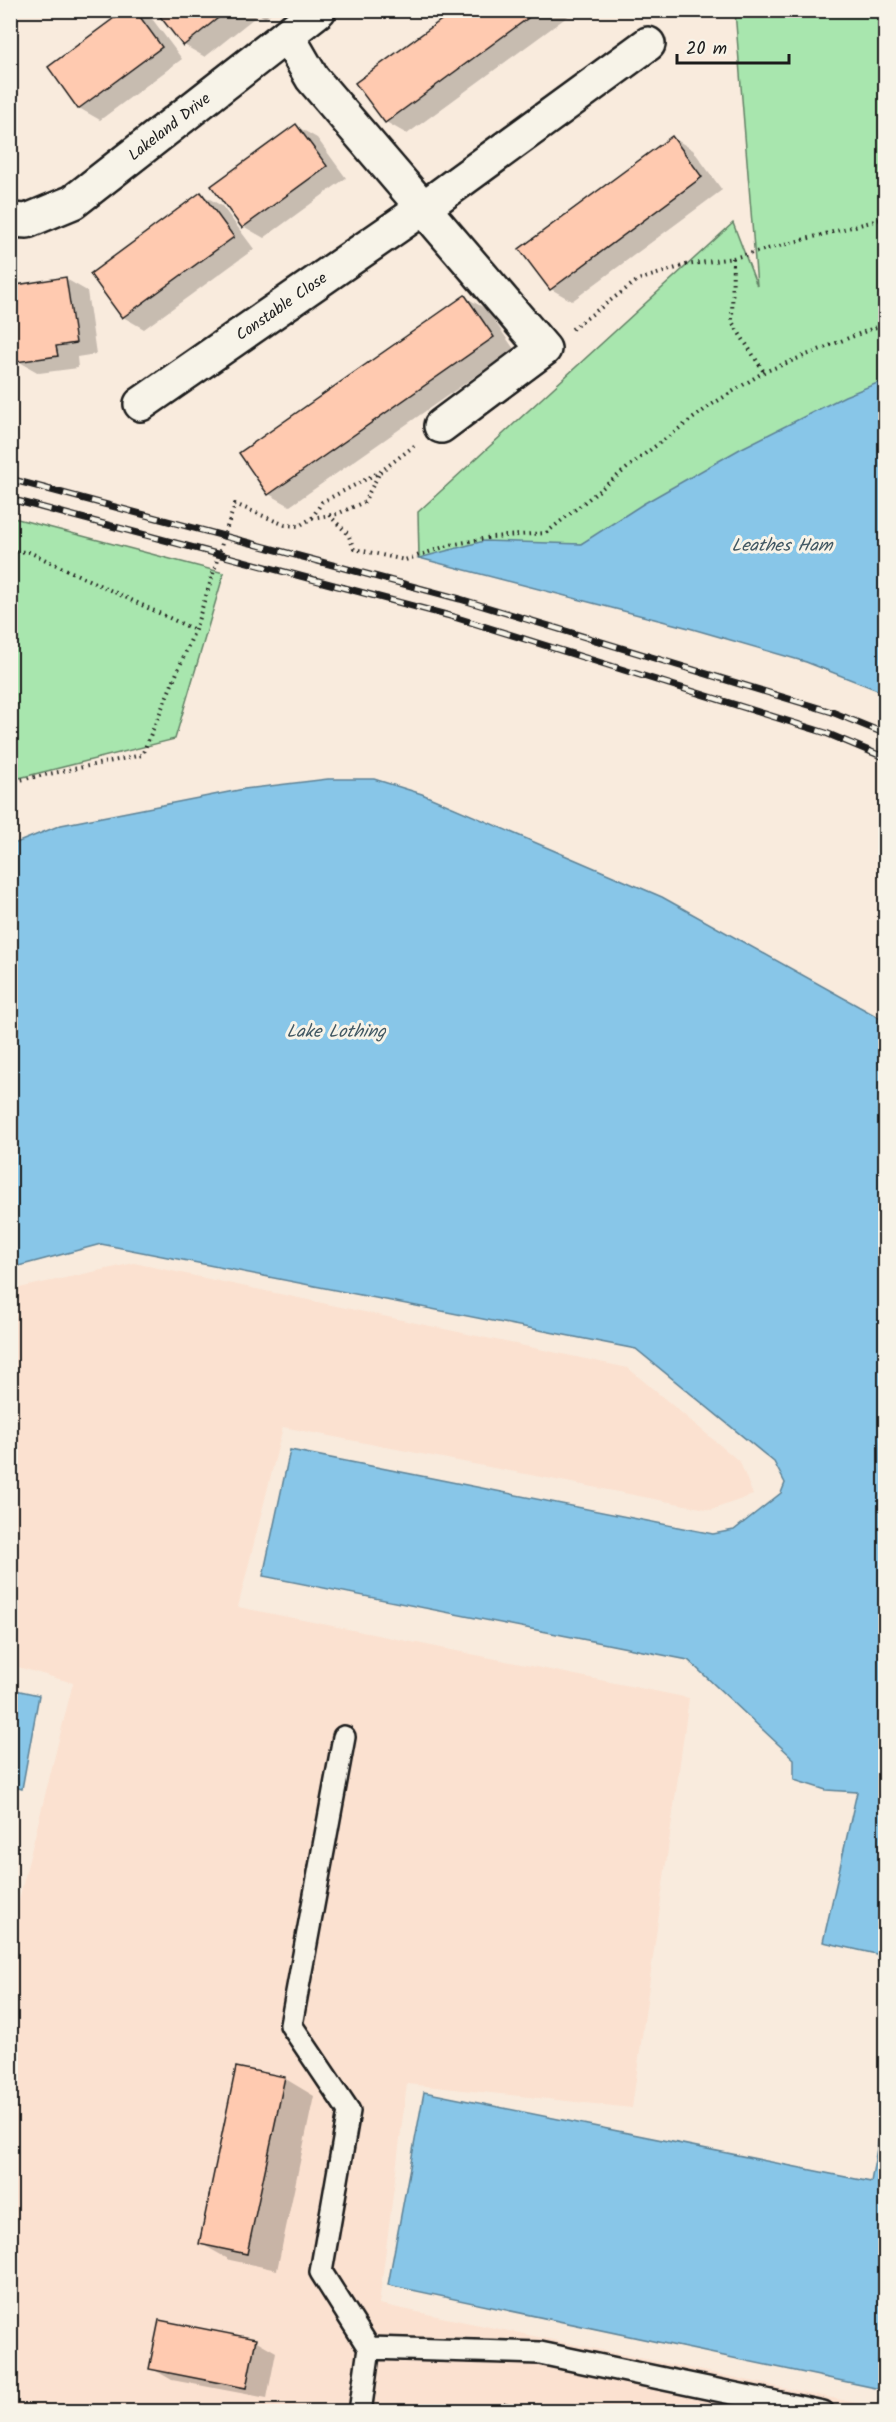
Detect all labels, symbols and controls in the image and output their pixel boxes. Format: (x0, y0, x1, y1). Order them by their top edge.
scale bar (677, 27, 790, 65)
text: 20 m (686, 35, 727, 64)
street label: Lakeland Drive (123, 87, 216, 167)
street label: Constable Close (231, 266, 332, 347)
water label: Leathes Ham (732, 532, 834, 561)
water label: Lake Lothing (286, 1018, 387, 1047)

